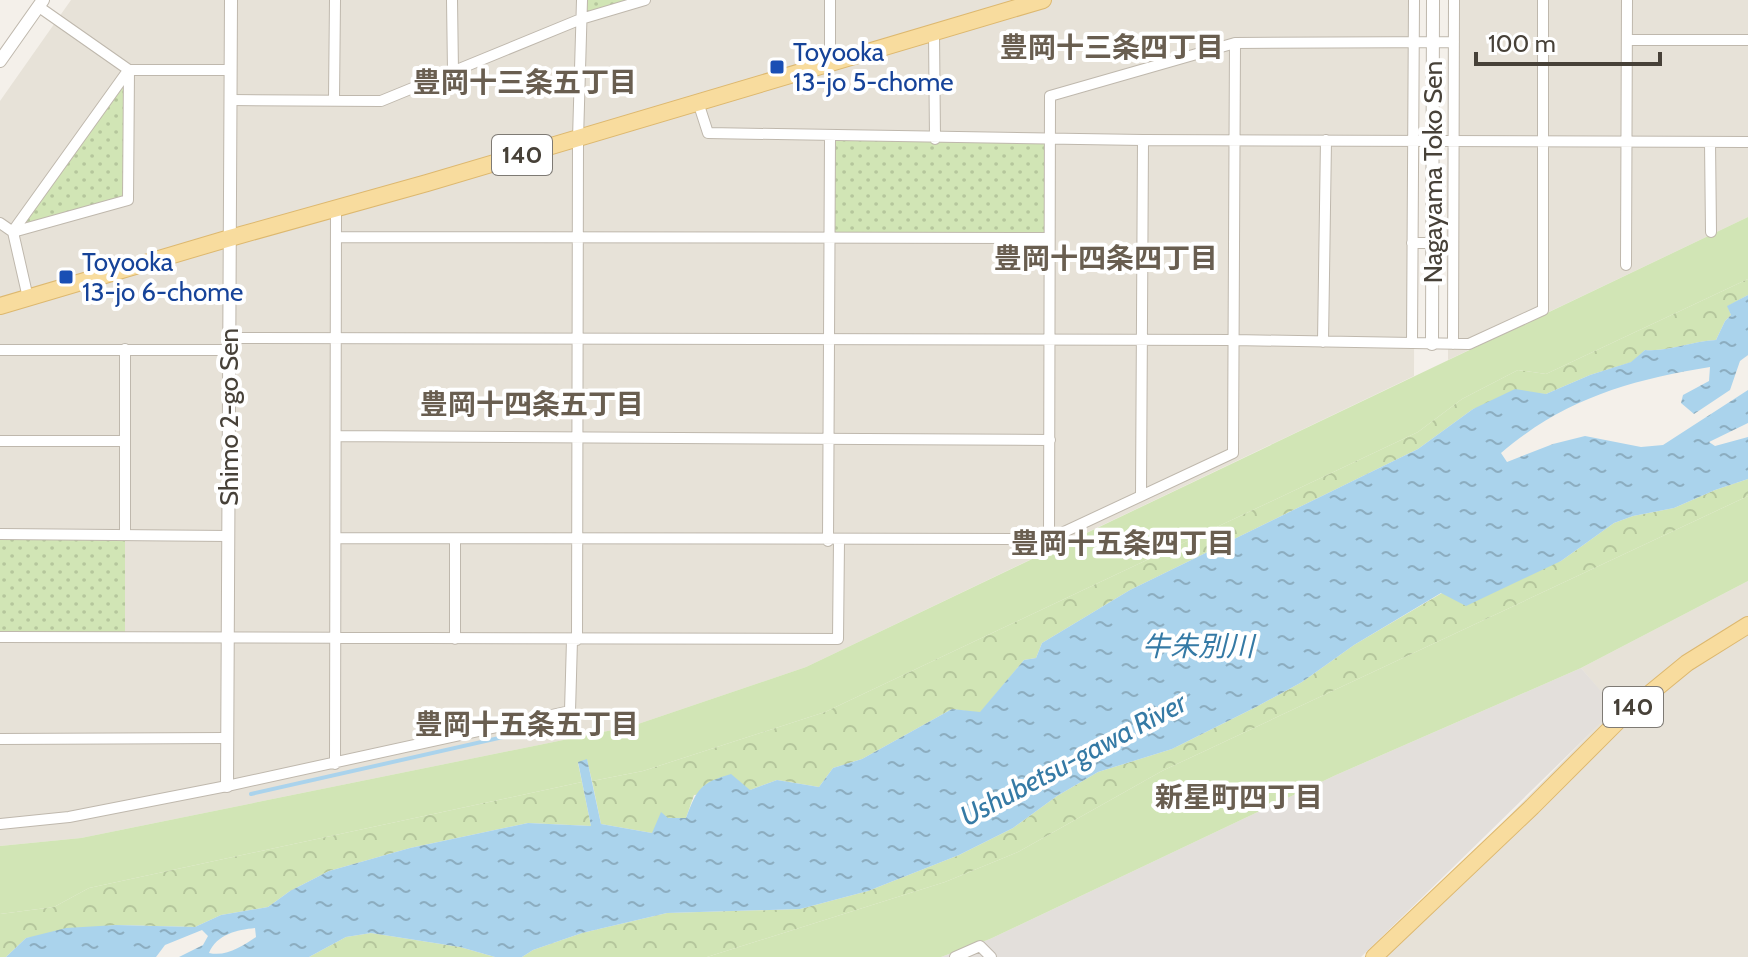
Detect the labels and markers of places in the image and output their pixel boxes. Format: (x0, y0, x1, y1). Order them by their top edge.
place label: Toyooka 13-jo 5-chome (793, 36, 954, 98)
marker: Toyooka 13-jo 5-chome (768, 58, 786, 76)
place label: Toyooka 13-jo 6-chome (82, 246, 243, 308)
marker: Toyooka 13-jo 6-chome (57, 268, 75, 286)

